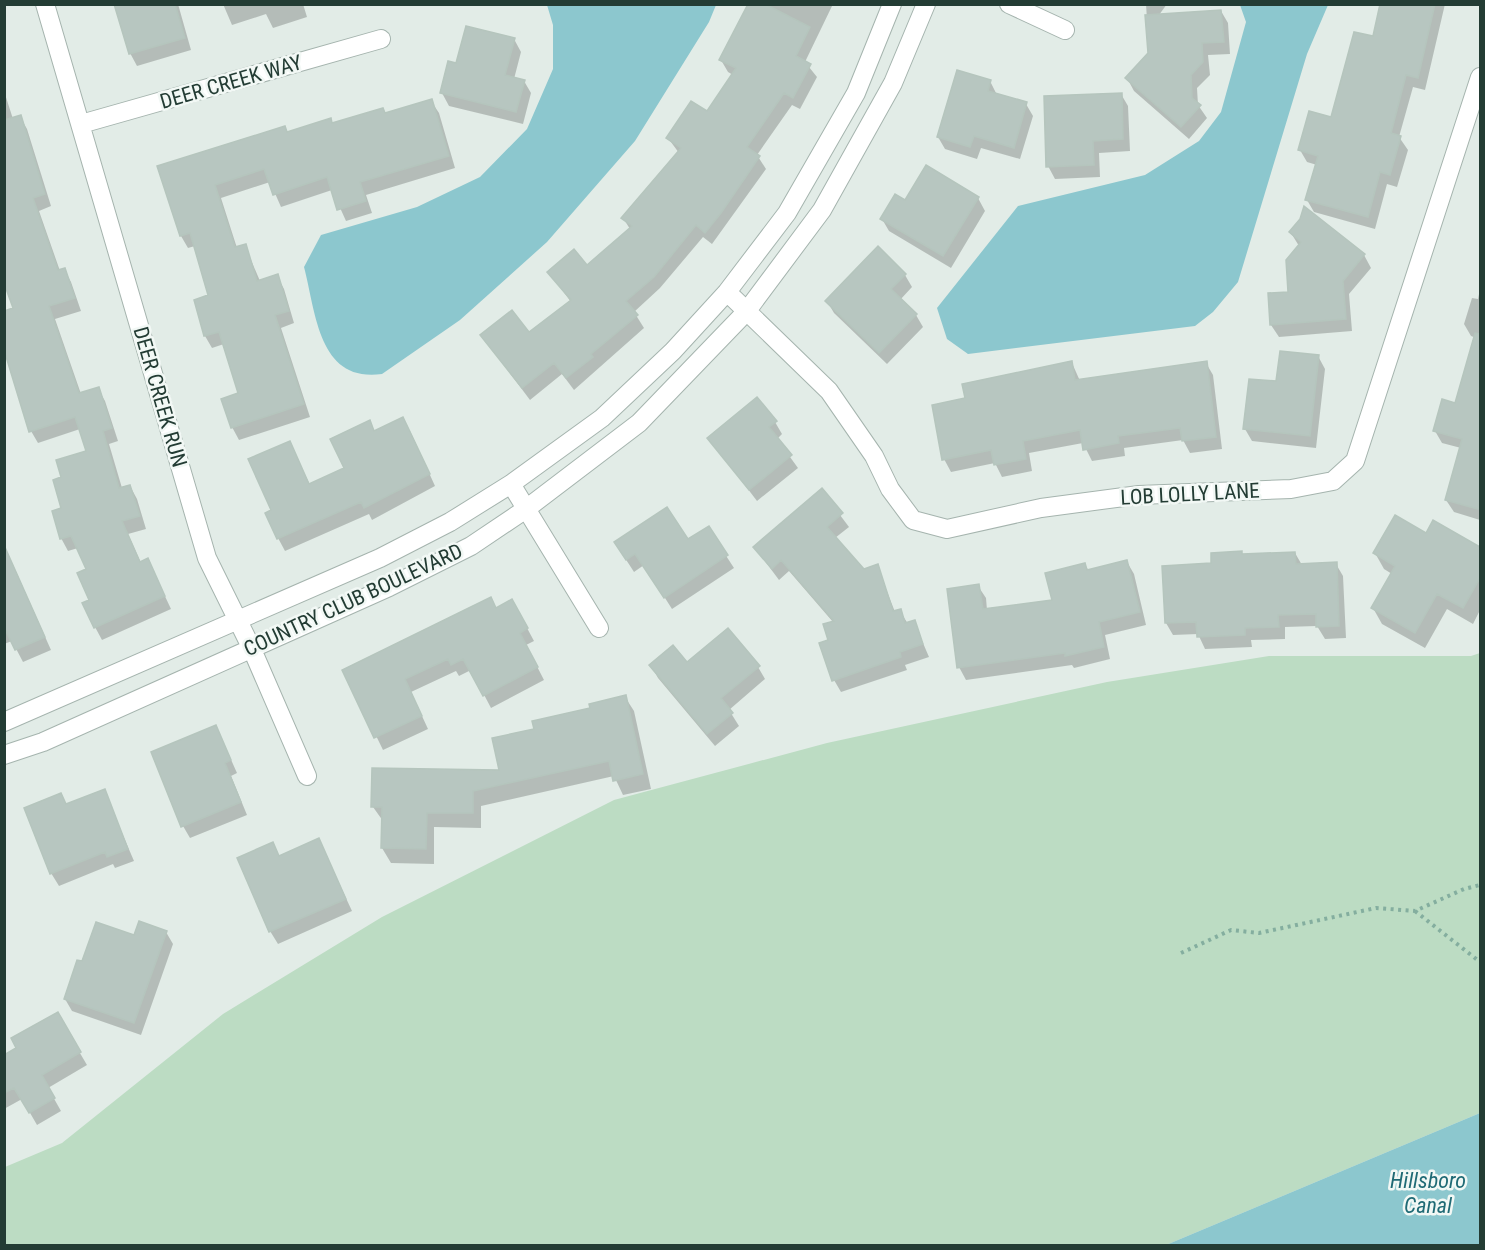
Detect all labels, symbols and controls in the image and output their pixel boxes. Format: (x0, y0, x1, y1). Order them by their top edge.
street label: DEER CREEK WAY (157, 50, 305, 114)
street label: DEER CREEK RUN (128, 324, 192, 470)
street label: LOB LOLLY LANE (1120, 478, 1260, 510)
street label: COUNTRY CLUB BOULEVARD (240, 539, 466, 661)
water label: Hillsboro Canal (1390, 1168, 1466, 1218)

